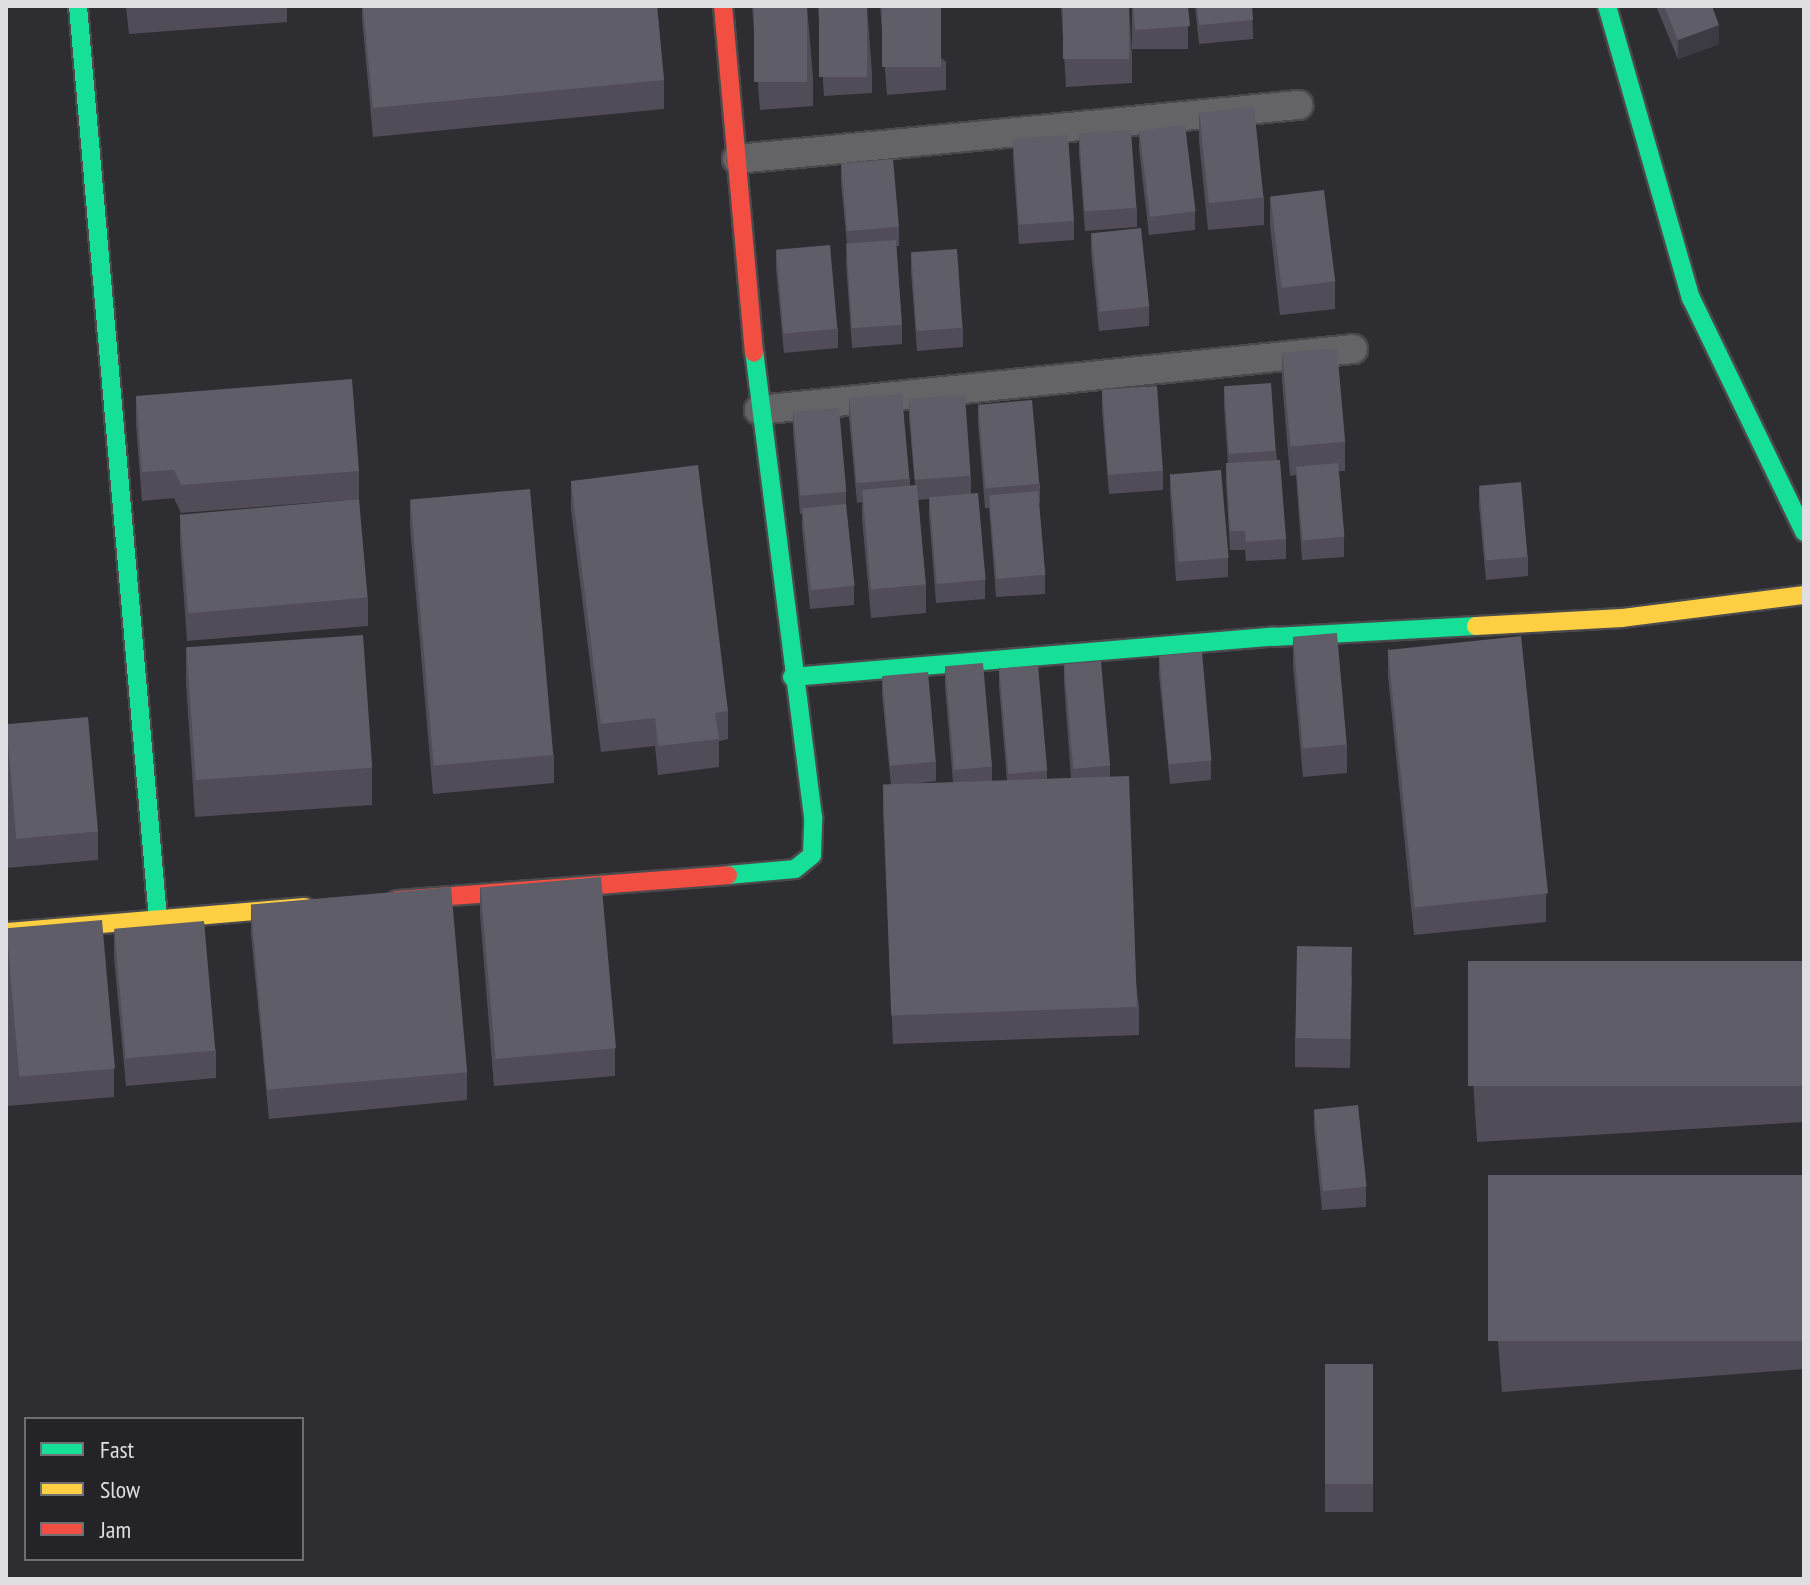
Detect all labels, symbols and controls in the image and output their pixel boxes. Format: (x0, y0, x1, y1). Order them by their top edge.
legend (24, 1417, 304, 1561)
text: Fast (100, 1434, 134, 1465)
text: Slow (100, 1474, 140, 1505)
text: Jam (100, 1514, 131, 1545)

